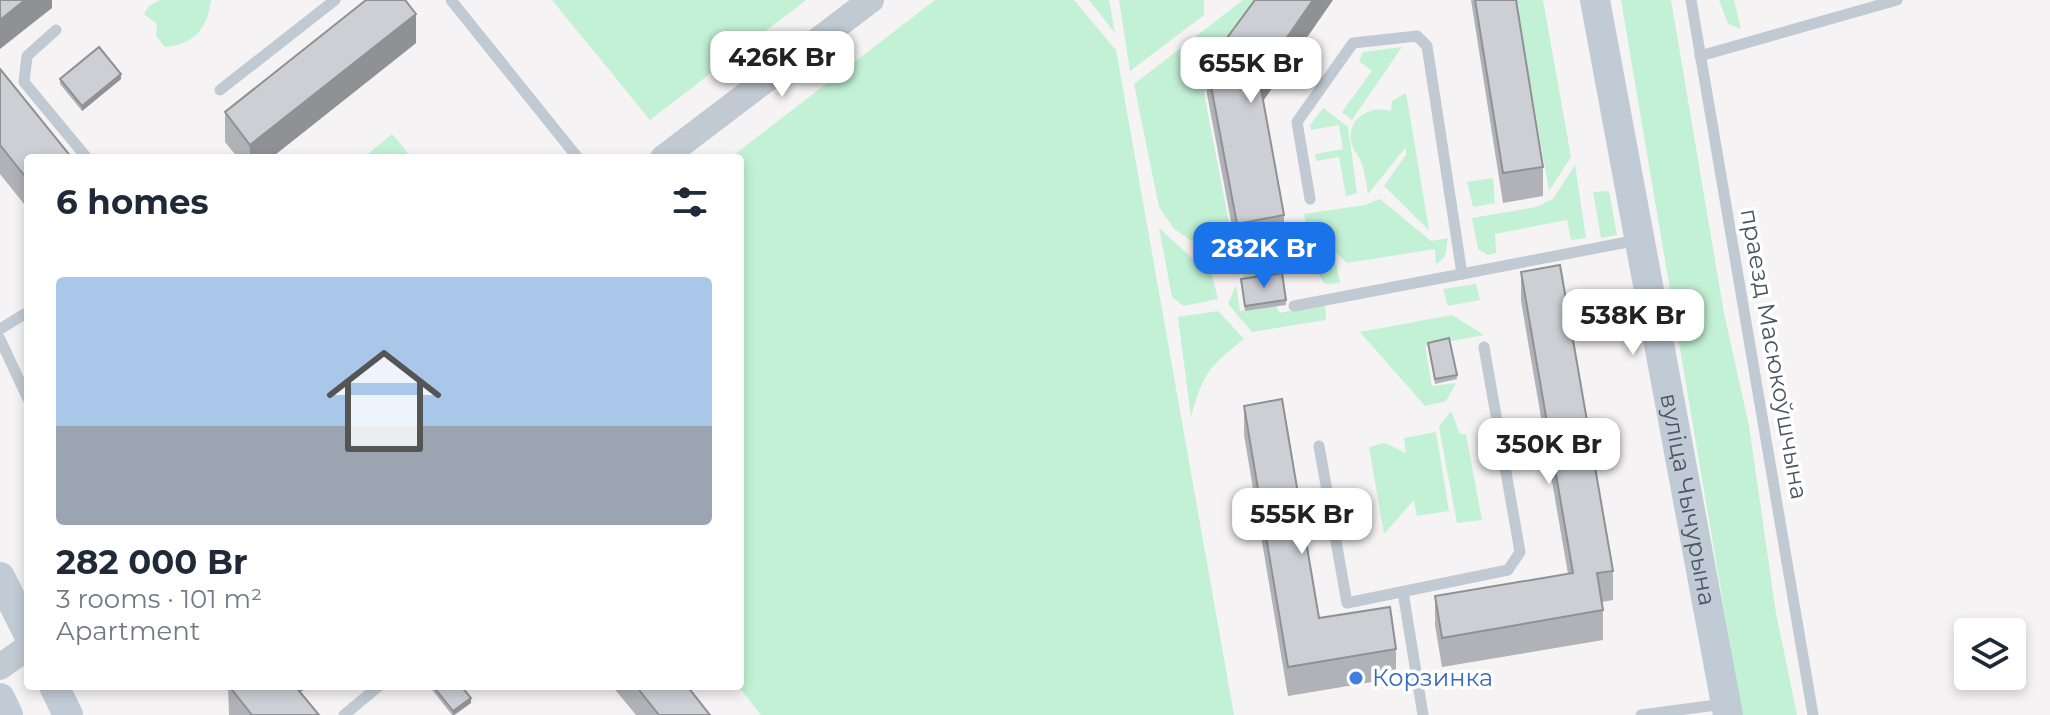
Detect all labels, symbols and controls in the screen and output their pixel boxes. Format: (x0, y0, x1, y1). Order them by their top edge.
pin: 426K Br (708, 31, 856, 99)
pin: 655K Br (1177, 37, 1325, 105)
text: 426K Br (728, 41, 836, 73)
text: 655K Br (1198, 47, 1304, 79)
icon: filters (668, 180, 712, 224)
text: 6 homes (56, 181, 209, 223)
street label: праезд Масюкоўшчына (1735, 206, 1814, 502)
pin: 282K Br (1190, 222, 1338, 290)
text: 282K Br (1211, 232, 1317, 264)
pin: 538K Br (1559, 289, 1707, 357)
text: 538K Br (1580, 299, 1686, 331)
icon: home (312, 329, 456, 473)
street label: вуліца Чычурына (1654, 391, 1722, 608)
pin: 350K Br (1475, 418, 1623, 486)
text: 350K Br (1496, 428, 1602, 460)
pin: 555K Br (1228, 488, 1376, 556)
text: 555K Br (1250, 498, 1354, 530)
text: 282 000 Br (56, 541, 248, 583)
text: 3 rooms · 101 m² (56, 583, 262, 615)
text: Apartment (56, 615, 200, 647)
map controls (1954, 618, 2026, 690)
button: layers (1954, 618, 2026, 690)
place label: Корзинка (1372, 663, 1493, 692)
marker: Корзинка (1347, 669, 1365, 687)

